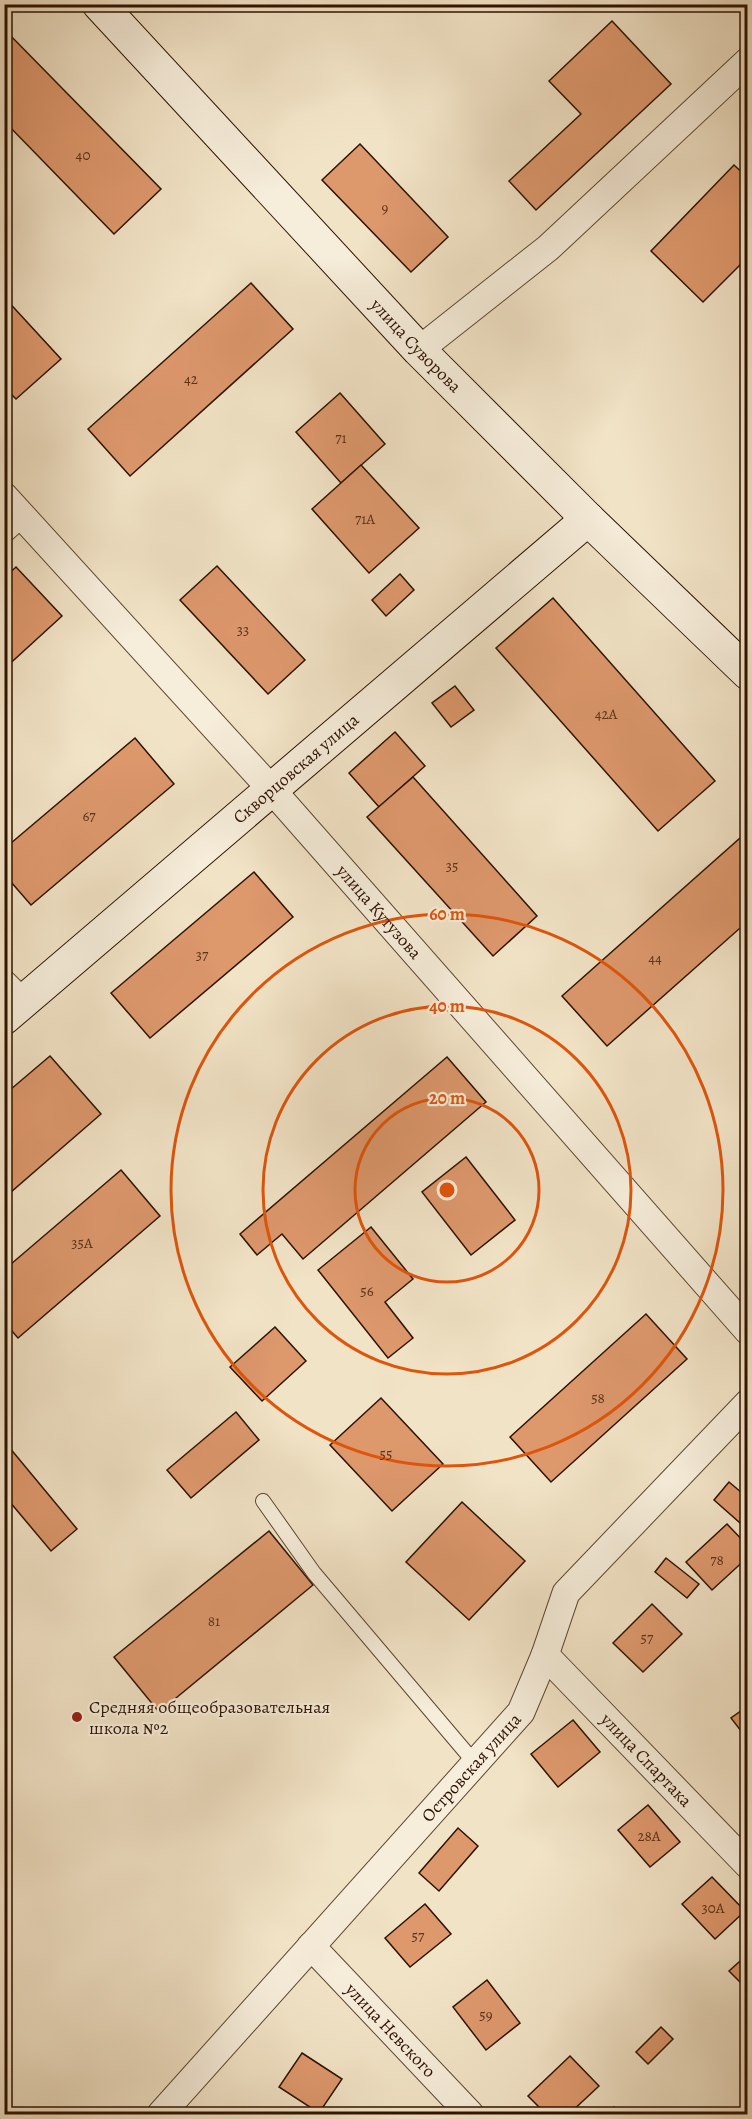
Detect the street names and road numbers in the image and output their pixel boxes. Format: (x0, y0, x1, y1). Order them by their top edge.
street label: улица Суворова (365, 292, 467, 398)
street label: Скворцовская улица (228, 708, 364, 829)
street label: улица Кутузова (330, 859, 428, 965)
street label: Островская улица (416, 1707, 527, 1827)
street label: улица Спартака (595, 1707, 698, 1813)
street label: улица Невского (339, 1977, 441, 2083)

